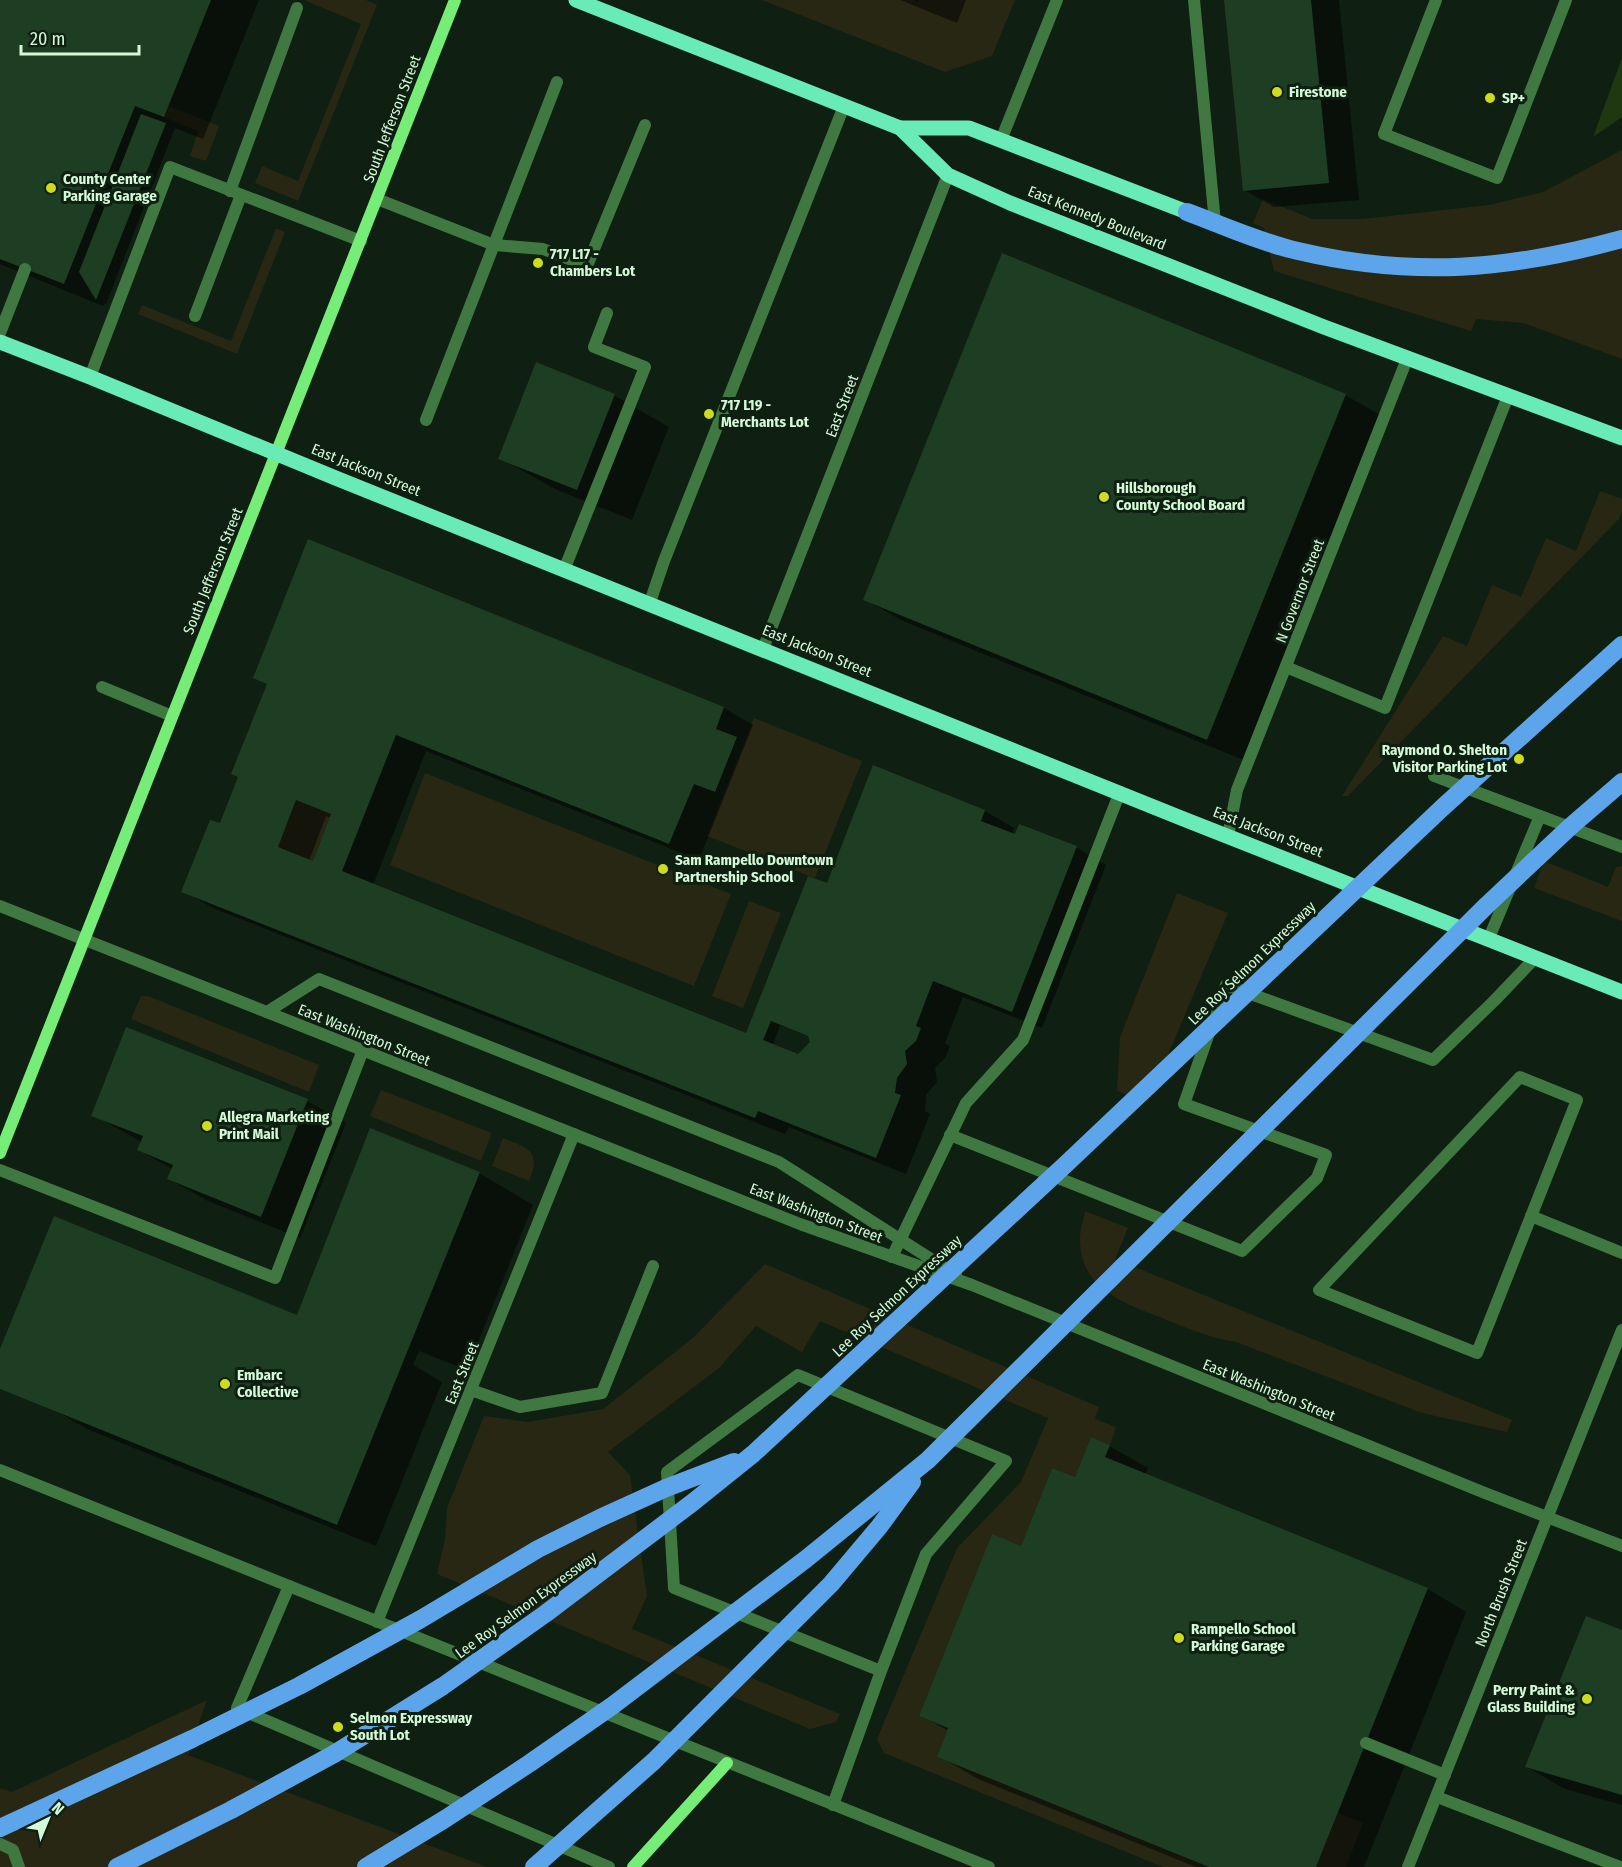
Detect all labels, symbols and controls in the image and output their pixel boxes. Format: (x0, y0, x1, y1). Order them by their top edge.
scale bar (21, 18, 140, 56)
text: 20 m (30, 28, 65, 50)
street label: South Jefferson Street (359, 53, 425, 185)
place label: Firestone (1289, 83, 1347, 101)
marker: Firestone (1270, 85, 1284, 99)
place label: SP+ (1502, 89, 1525, 107)
marker: SP+ (1483, 91, 1497, 105)
place label: County Center Parking Garage (63, 170, 157, 205)
marker: County Center Parking Garage (44, 181, 58, 195)
street label: East Kennedy Boulevard (1025, 182, 1169, 254)
place label: 717 L17 - Chambers Lot (550, 245, 636, 280)
marker: 717 L17 - Chambers Lot (531, 256, 545, 270)
street label: East Street (822, 372, 862, 440)
place label: 717 L19 - Merchants Lot (721, 396, 810, 431)
marker: 717 L19 - Merchants Lot (702, 407, 716, 421)
street label: East Jackson Street (309, 440, 423, 500)
place label: Hillsborough County School Board (1116, 479, 1245, 514)
marker: Hillsborough County School Board (1097, 490, 1111, 504)
street label: South Jefferson Street (179, 505, 247, 637)
street label: N Governor Street (1272, 536, 1328, 645)
street label: East Jackson Street (760, 621, 874, 681)
place label: Raymond O. Shelton Visitor Parking Lot (1382, 741, 1508, 776)
marker: Raymond O. Shelton Visitor Parking Lot (1512, 752, 1526, 766)
street label: East Jackson Street (1210, 803, 1326, 861)
place label: Sam Rampello Downtown Partnership School (675, 851, 833, 886)
marker: Sam Rampello Downtown Partnership School (656, 862, 670, 876)
street label: Lee Roy Selmon Expressway (1185, 897, 1320, 1029)
street label: East Washington Street (295, 1000, 433, 1070)
place label: Allegra Marketing Print Mail (218, 1108, 330, 1143)
marker: Allegra Marketing Print Mail (200, 1119, 214, 1133)
street label: East Washington Street (747, 1179, 885, 1247)
street label: Lee Roy Selmon Expressway (829, 1231, 966, 1361)
street label: East Street (441, 1339, 483, 1407)
street label: East Washington Street (1200, 1355, 1338, 1425)
place label: Embarc Collective (237, 1366, 299, 1401)
marker: Embarc Collective (218, 1377, 232, 1391)
street label: North Brush Street (1471, 1536, 1531, 1649)
street label: Lee Roy Selmon Expressway (452, 1548, 600, 1662)
place label: Rampello School Parking Garage (1191, 1620, 1296, 1655)
marker: Rampello School Parking Garage (1172, 1631, 1186, 1645)
place label: Perry Paint & Glass Building (1487, 1681, 1576, 1716)
marker: Perry Paint & Glass Building (1580, 1692, 1594, 1706)
place label: Selmon Expressway South Lot (350, 1709, 473, 1744)
marker: Selmon Expressway South Lot (331, 1720, 345, 1734)
north arrow (18, 1789, 78, 1849)
text: N (48, 1798, 68, 1819)

